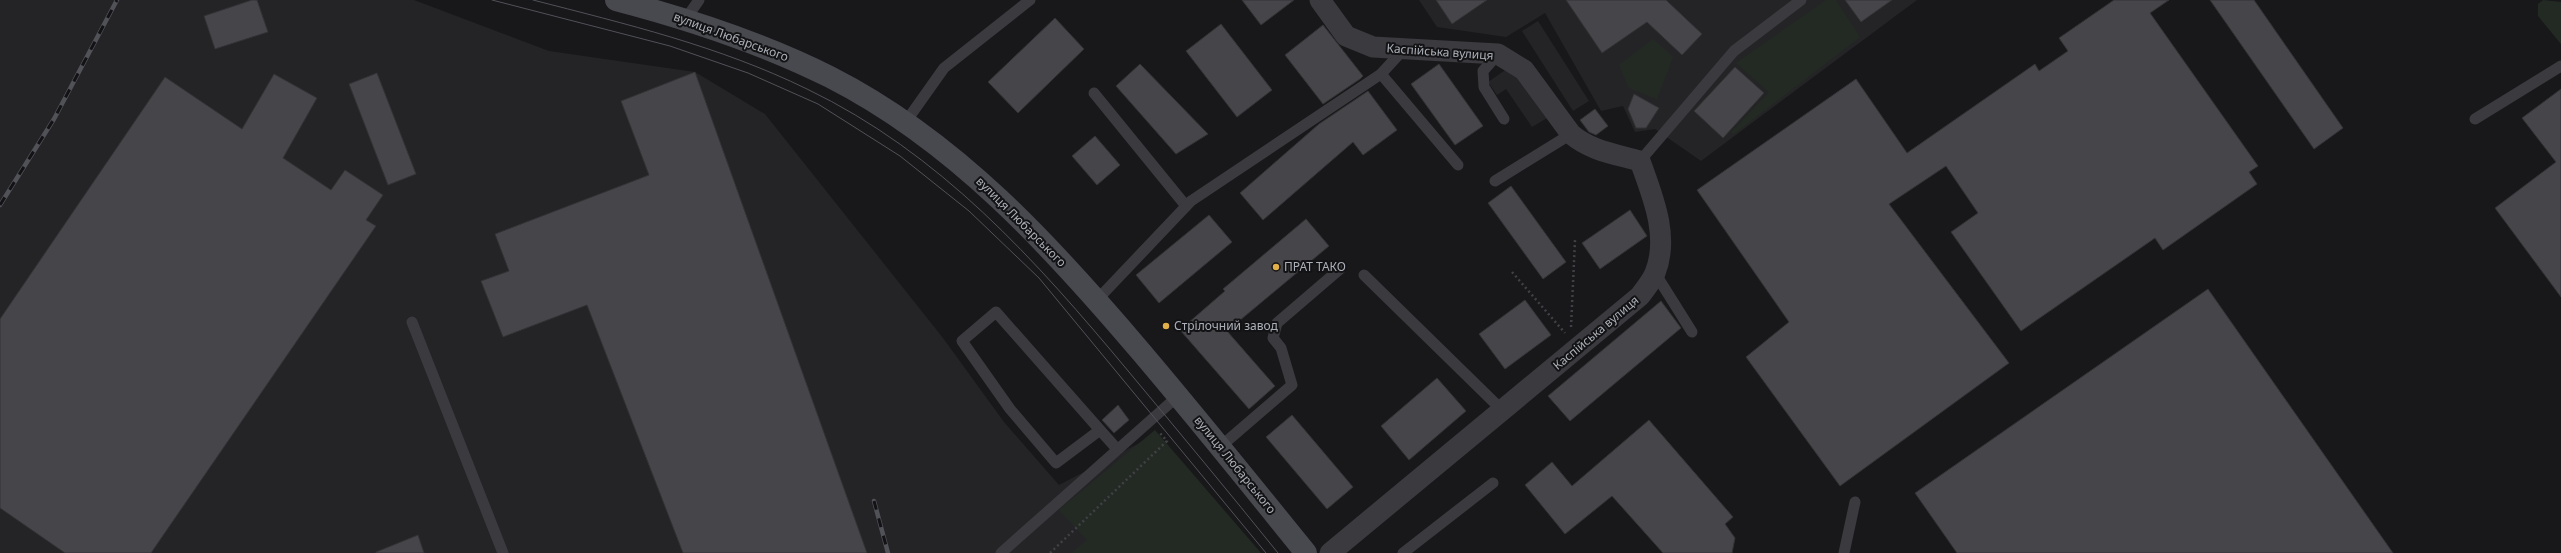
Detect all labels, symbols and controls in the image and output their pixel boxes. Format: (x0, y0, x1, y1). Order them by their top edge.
street label: вулиця Любарського (671, 8, 791, 65)
street label: Каспійська вулиця (1386, 39, 1494, 64)
street label: вулиця Любарського (973, 173, 1070, 270)
place label: ПРАТ ТАКО (1284, 258, 1346, 275)
marker: ПРАТ ТАКО (1271, 262, 1281, 272)
street label: Каспійська вулиця (1549, 292, 1642, 374)
place label: Стрілочний завод (1174, 317, 1278, 334)
marker: Стрілочний завод (1161, 321, 1171, 331)
street label: вулиця Любарського (1191, 412, 1280, 517)

